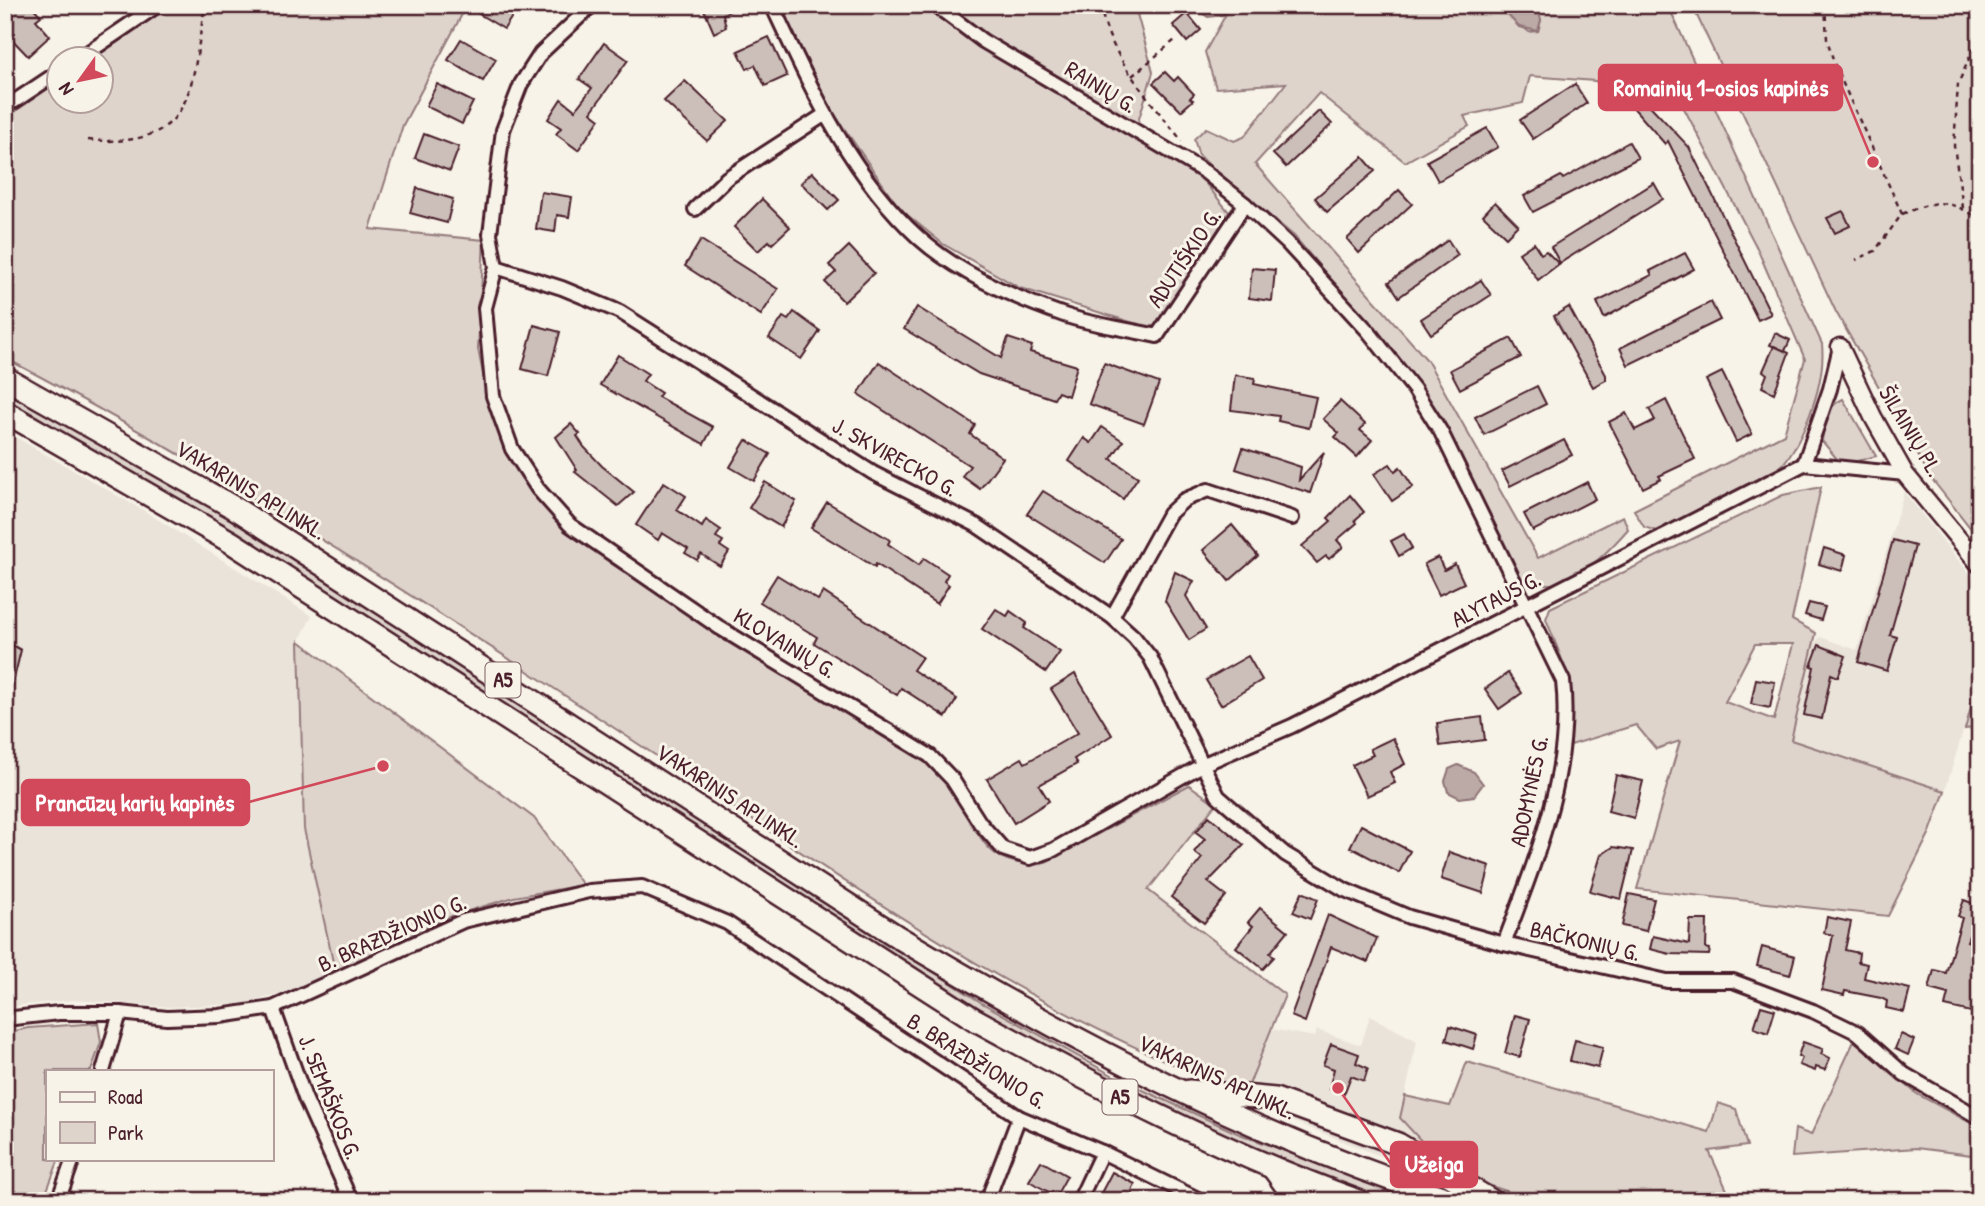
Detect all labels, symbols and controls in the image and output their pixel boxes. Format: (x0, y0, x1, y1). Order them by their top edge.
north arrow (46, 46, 116, 116)
street label: RAINIŲ G. (1060, 53, 1143, 120)
callout: Romainių 1-osios kapinės (1599, 65, 1842, 110)
text: Romainių 1-osios kapinės (1614, 71, 1828, 104)
text: N (52, 78, 79, 101)
street label: ADUTIŠKIO G. (1139, 202, 1228, 313)
street label: ŠILAINIŲ PL. (1872, 379, 1951, 482)
street label: J. SKVIRECKO G. (827, 409, 964, 504)
street label: VAKARINIS APLINKL. (170, 432, 332, 547)
street label: ALYTAUS G. (1446, 563, 1546, 634)
street label: KLOVAINIŲ G. (728, 600, 842, 685)
road number: A5 (486, 662, 520, 698)
street label: ADOMYNĖS G. (1502, 732, 1555, 849)
street label: VAKARINIS APLINKL. (650, 736, 810, 855)
callout: Prancūzų karių kapinės (22, 780, 249, 825)
text: Prancūzų karių kapinės (35, 786, 235, 819)
street label: B. BRAZDŽIONIO G. (313, 886, 471, 979)
street label: BAČKONIŲ G. (1527, 913, 1643, 968)
street label: B. BRAZDŽIONIO G. (901, 1005, 1053, 1116)
street label: VAKARINIS APLINKL. (1133, 1026, 1301, 1127)
street label: J. SEMAŠKOS G. (291, 1030, 369, 1164)
legend (46, 1070, 273, 1160)
road number: A5 (1102, 1080, 1138, 1114)
text: Road (108, 1082, 142, 1111)
text: Park (108, 1118, 143, 1147)
callout: Užeiga (1391, 1142, 1477, 1187)
text: Užeiga (1405, 1147, 1464, 1180)

